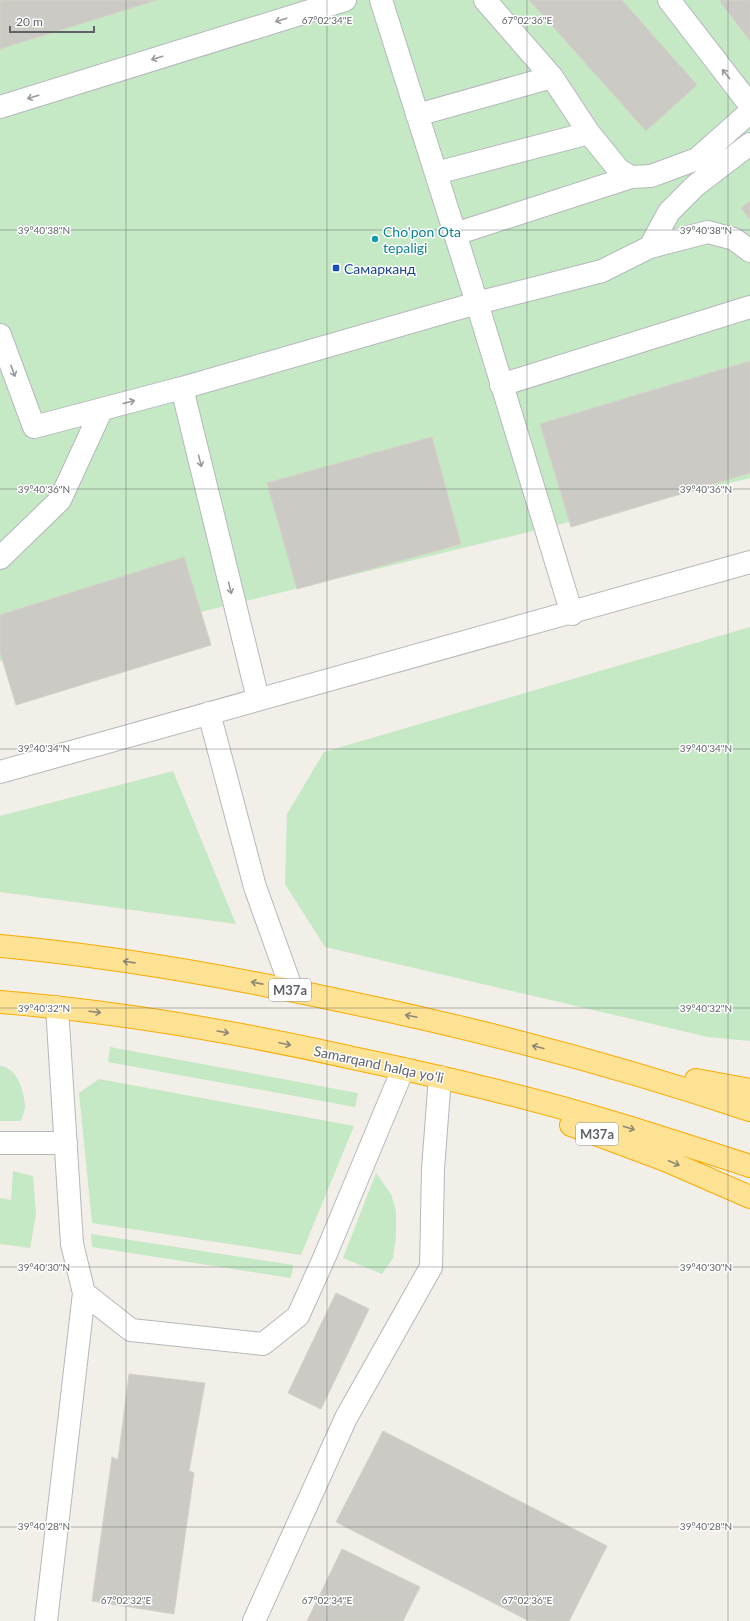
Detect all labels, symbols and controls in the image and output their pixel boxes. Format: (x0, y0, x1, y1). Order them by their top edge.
scale bar (10, 8, 94, 34)
text: 20 m (16, 14, 43, 29)
text: 67°02'34"E (302, 14, 352, 26)
text: 67°02'36"E (502, 14, 552, 26)
one-way arrow (275, 17, 288, 24)
one-way arrow (151, 55, 163, 63)
one-way arrow (722, 68, 730, 79)
one-way arrow (26, 94, 39, 101)
place label: Cho'pon Ota tepaligi (383, 223, 461, 256)
text: 39°40'38"N (18, 224, 70, 236)
text: 39°40'38"N (680, 224, 732, 236)
marker: Cho'pon Ota tepaligi (370, 234, 380, 244)
place label: Самарканд (344, 260, 416, 277)
marker: Самарканд (331, 263, 341, 273)
one-way arrow (10, 365, 18, 377)
one-way arrow (122, 398, 135, 405)
one-way arrow (196, 454, 204, 467)
text: 39°40'36"N (18, 483, 70, 495)
text: 39°40'36"N (680, 483, 732, 495)
one-way arrow (227, 581, 235, 594)
text: 39°40'34"N (18, 742, 70, 754)
text: 39°40'34"N (680, 742, 732, 754)
one-way arrow (122, 958, 135, 966)
one-way arrow (251, 979, 264, 987)
road number: M37a (269, 979, 311, 1001)
text: 39°40'32"N (18, 1002, 70, 1014)
text: 39°40'32"N (680, 1002, 732, 1014)
one-way arrow (88, 1008, 101, 1016)
one-way arrow (405, 1011, 418, 1019)
one-way arrow (216, 1028, 229, 1036)
one-way arrow (279, 1040, 292, 1048)
street label: Samarqand halqa yoʻli (312, 1042, 446, 1086)
one-way arrow (531, 1042, 544, 1050)
road number: M37a (576, 1123, 618, 1145)
one-way arrow (622, 1125, 635, 1132)
one-way arrow (668, 1160, 680, 1168)
text: 39°40'30"N (18, 1261, 70, 1273)
text: 39°40'30"N (680, 1261, 732, 1273)
text: 39°40'28"N (18, 1520, 70, 1532)
text: 39°40'28"N (680, 1520, 732, 1532)
text: 67°02'32"E (101, 1594, 151, 1606)
text: 67°02'34"E (302, 1594, 352, 1606)
text: 67°02'36"E (502, 1594, 552, 1606)

